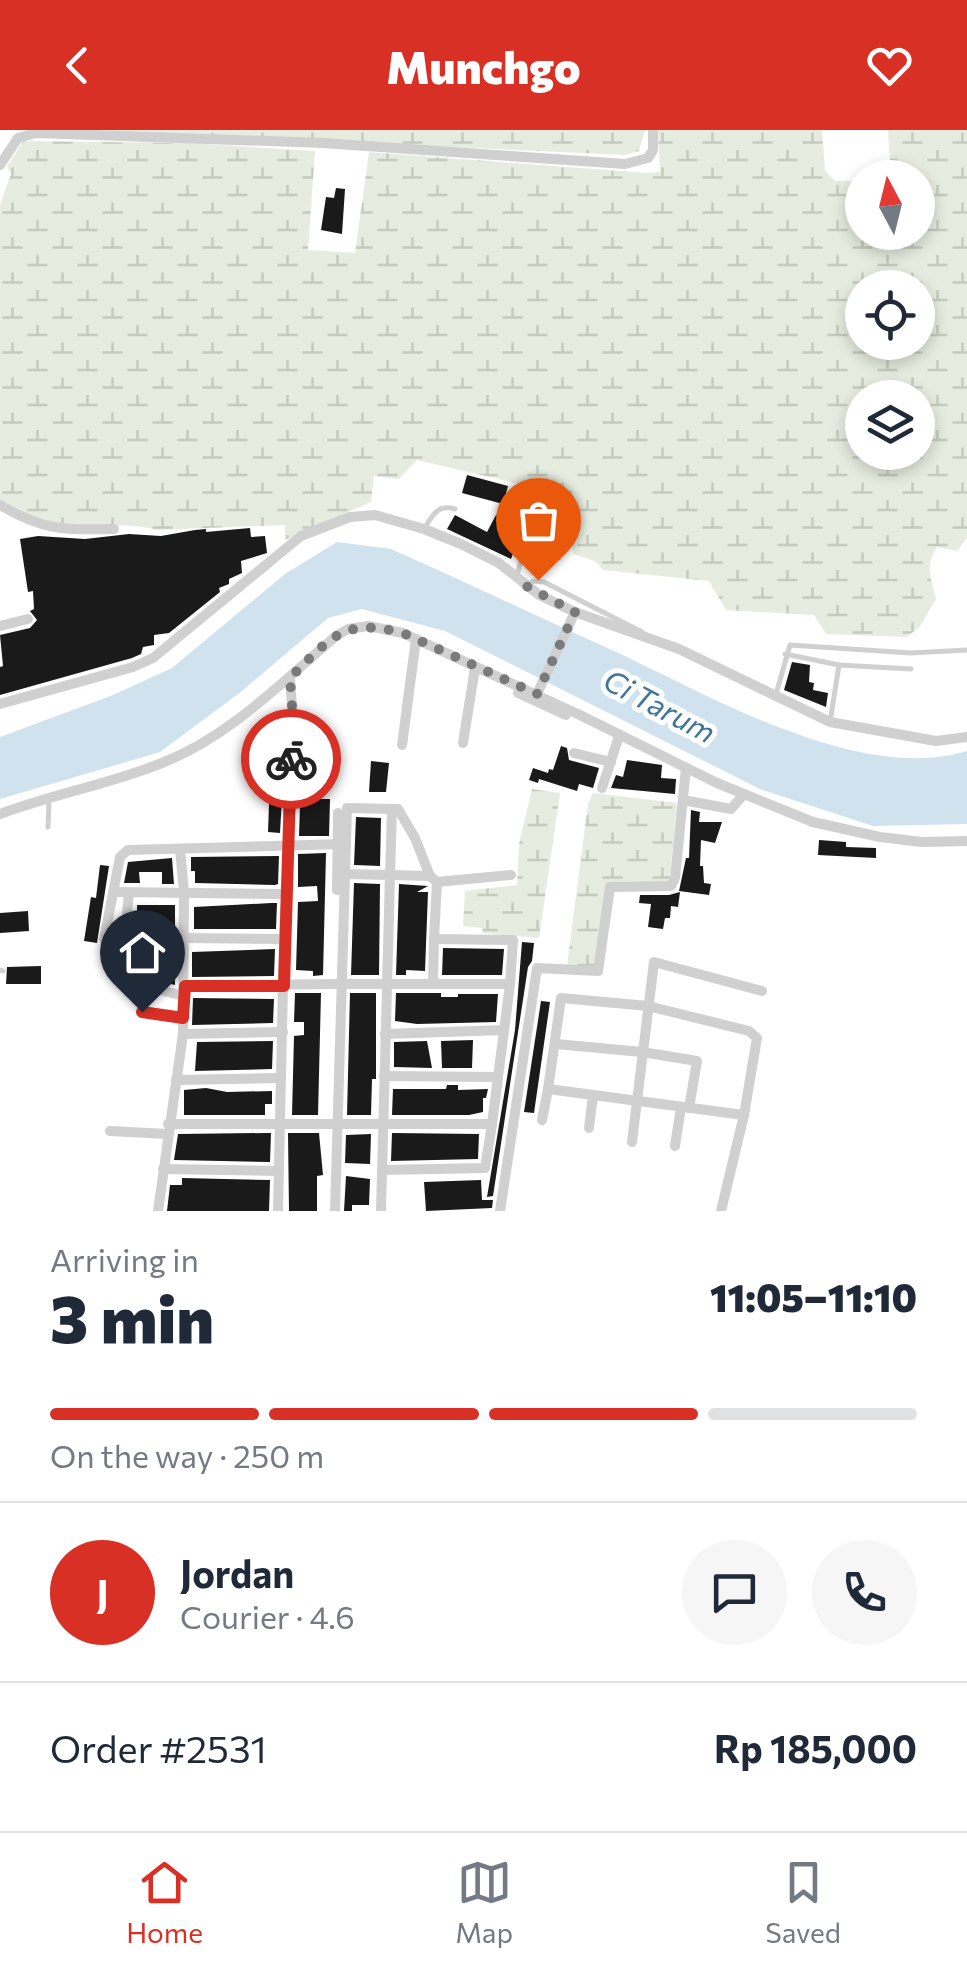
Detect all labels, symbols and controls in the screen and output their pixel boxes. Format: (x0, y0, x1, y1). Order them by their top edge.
icon: back (50, 38, 105, 93)
text: Munchgo (386, 38, 581, 93)
icon: heart (862, 38, 917, 93)
north arrow (845, 160, 935, 250)
map controls (845, 160, 935, 470)
button: locate (845, 270, 935, 360)
button: layers (845, 380, 935, 470)
pin (496, 478, 581, 581)
icon: bag (511, 493, 566, 548)
water label: Ci Tarum (598, 660, 722, 750)
courier (241, 709, 341, 809)
icon: bike (264, 732, 319, 787)
pin (100, 910, 185, 1013)
icon: home (115, 925, 170, 980)
text: Arriving in (50, 1239, 199, 1279)
text: 11:05–11:10 (710, 1273, 917, 1320)
text: 3 min (50, 1277, 214, 1356)
text: On the way · 250 m (50, 1435, 324, 1475)
button: chat (682, 1540, 787, 1645)
button: phone (812, 1540, 917, 1645)
text: Jordan (180, 1549, 294, 1596)
text: J (96, 1569, 109, 1616)
text: Courier · 4.6 (180, 1596, 355, 1636)
text: Order #2531 (50, 1724, 267, 1771)
text: Rp 185,000 (714, 1724, 917, 1771)
tab: Home (126, 1855, 203, 1949)
tab: Map (455, 1855, 513, 1949)
tab: Saved (765, 1855, 841, 1949)

